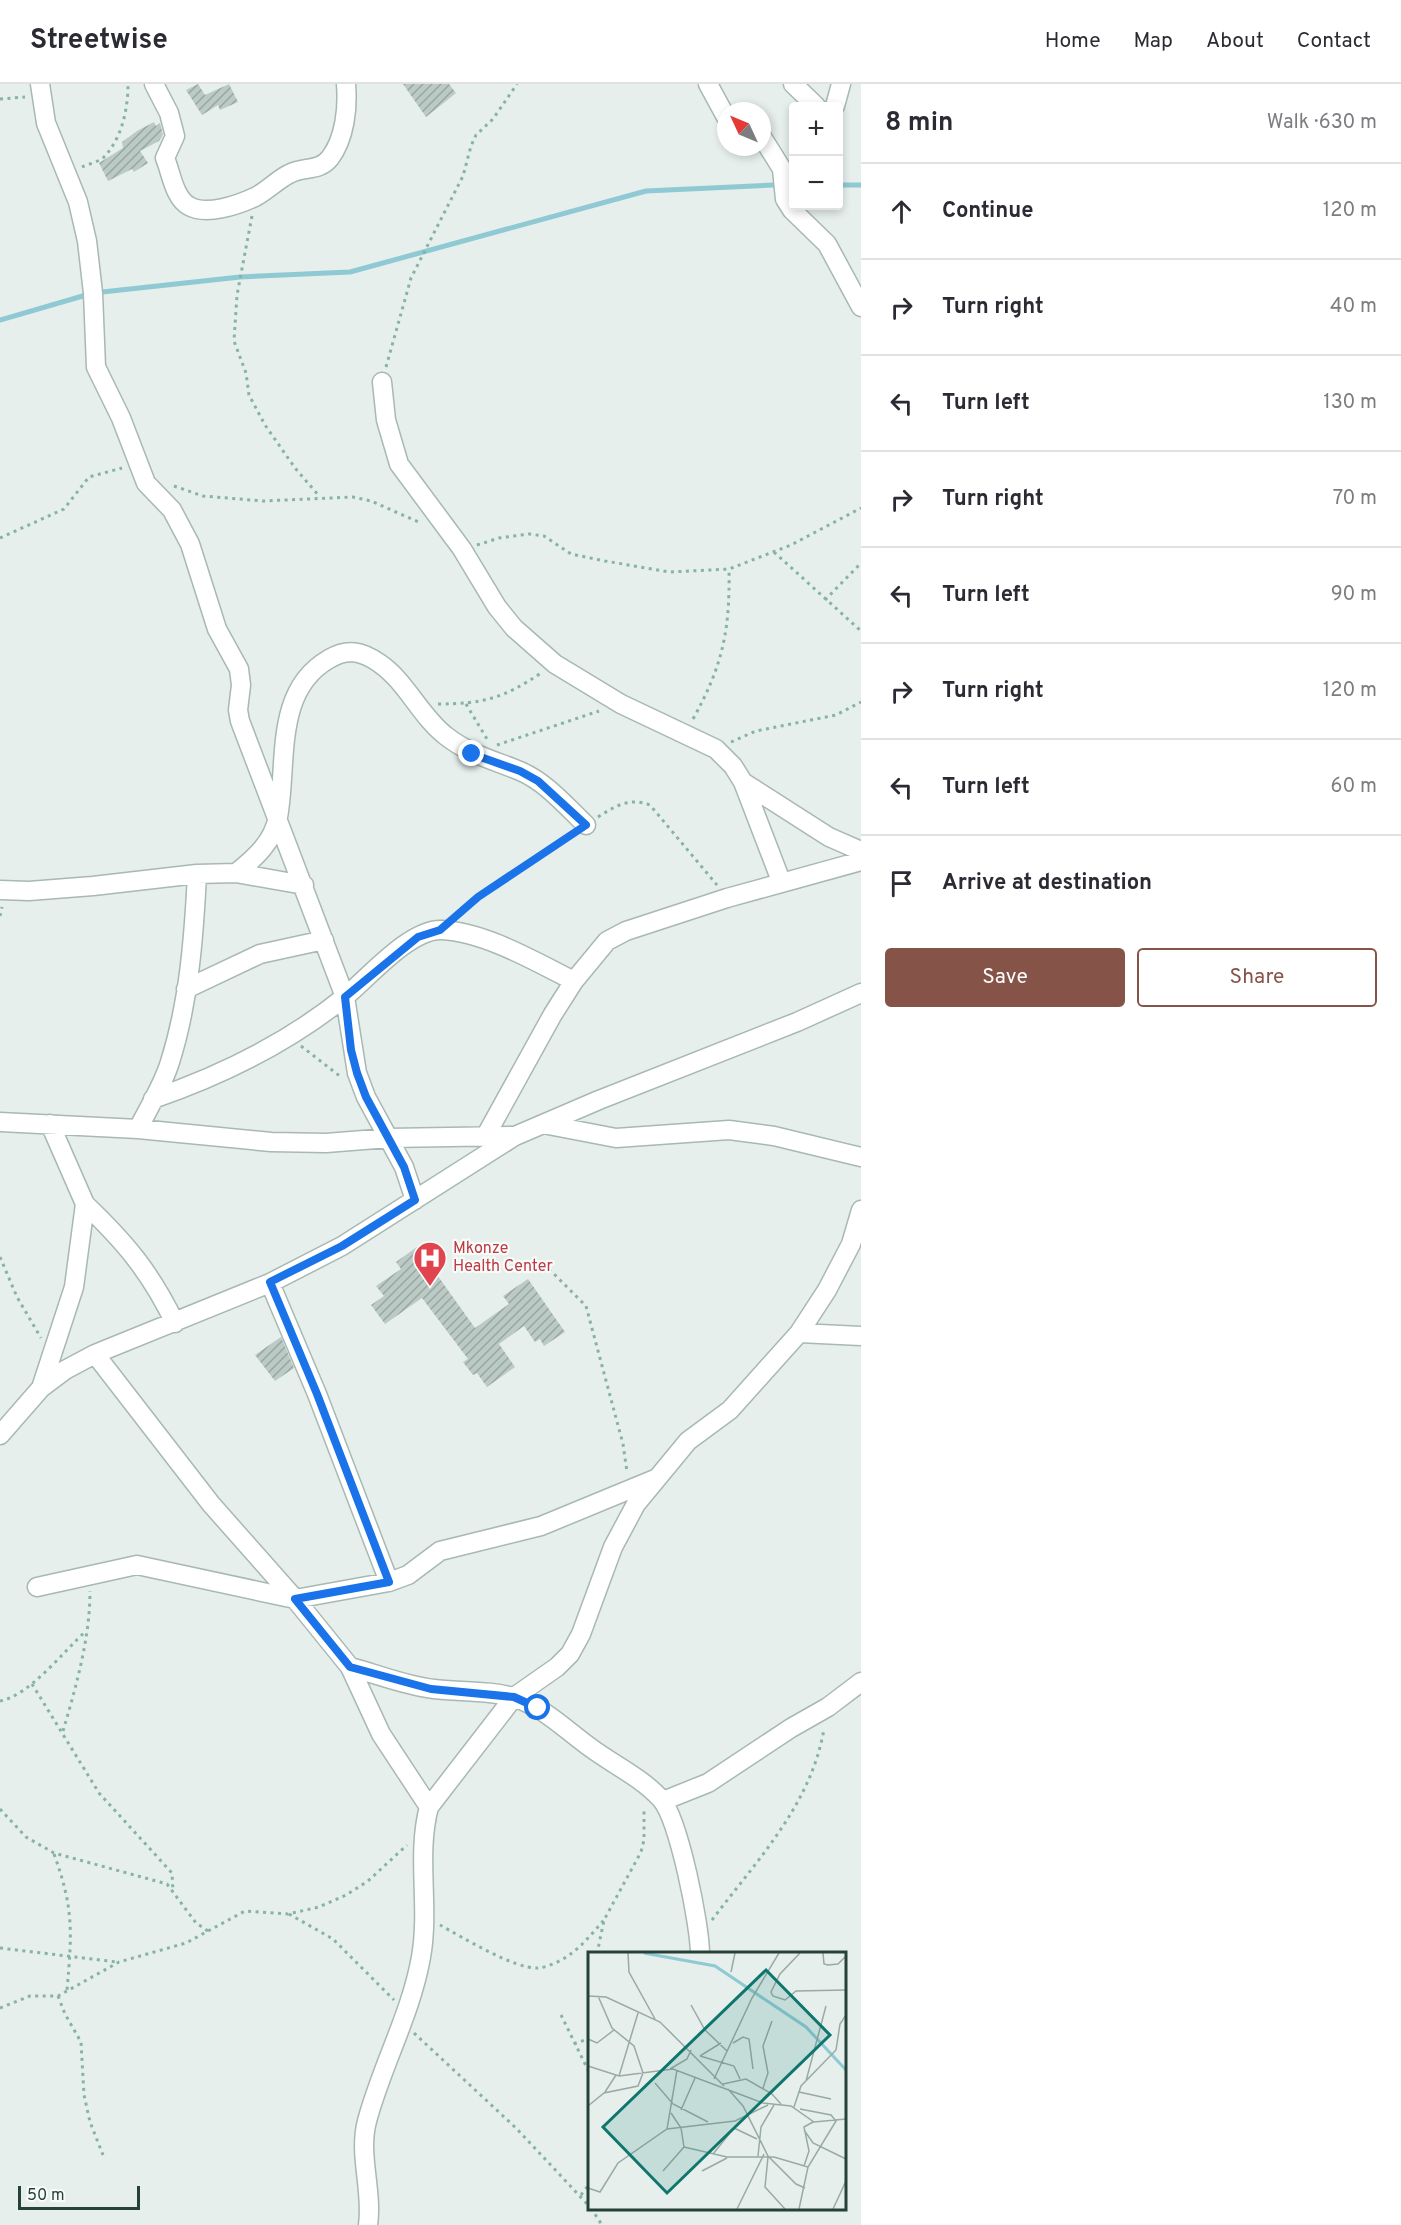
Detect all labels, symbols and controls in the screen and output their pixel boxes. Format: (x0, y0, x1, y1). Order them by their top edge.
text: Streetwise (30, 23, 168, 59)
text: Home (1045, 28, 1101, 55)
text: Map (1134, 28, 1173, 55)
text: About (1206, 28, 1264, 55)
text: Contact (1297, 28, 1371, 55)
north arrow (717, 102, 771, 156)
map controls (789, 102, 843, 210)
button: + (789, 102, 843, 156)
text: 8 min (885, 107, 953, 140)
text: Walk · 630 m (1267, 110, 1377, 136)
button: − (789, 156, 843, 210)
icon: ahead (885, 195, 918, 228)
text: Continue (942, 198, 1033, 225)
text: 120 m (1323, 198, 1377, 224)
icon: right (885, 291, 918, 324)
text: Turn right (942, 294, 1044, 321)
text: 40 m (1330, 294, 1377, 320)
icon: left (885, 387, 918, 420)
text: Turn left (942, 390, 1030, 417)
text: 130 m (1323, 390, 1377, 416)
icon: right (885, 483, 918, 516)
text: Turn right (942, 486, 1044, 513)
text: 70 m (1333, 486, 1377, 512)
icon: left (885, 579, 918, 612)
text: Turn left (942, 582, 1030, 609)
text: 90 m (1331, 582, 1377, 608)
icon: right (885, 675, 918, 708)
text: Turn right (942, 678, 1044, 705)
text: 120 m (1323, 678, 1377, 704)
route end (458, 740, 484, 766)
icon: left (885, 771, 918, 804)
text: Turn left (942, 774, 1030, 801)
text: 60 m (1331, 774, 1377, 800)
icon: arrive (885, 867, 918, 900)
text: Arrive at destination (942, 870, 1152, 897)
button: Save (885, 948, 1125, 1007)
button: Share (1137, 948, 1377, 1007)
place label: Mkonze Health Center (453, 1239, 553, 1277)
hospital icon: Mkonze Health Center (412, 1240, 448, 1287)
route start (524, 1694, 550, 1720)
inset map (588, 1952, 846, 2210)
scale bar (18, 2183, 140, 2210)
text: 50 m (27, 2186, 65, 2206)

